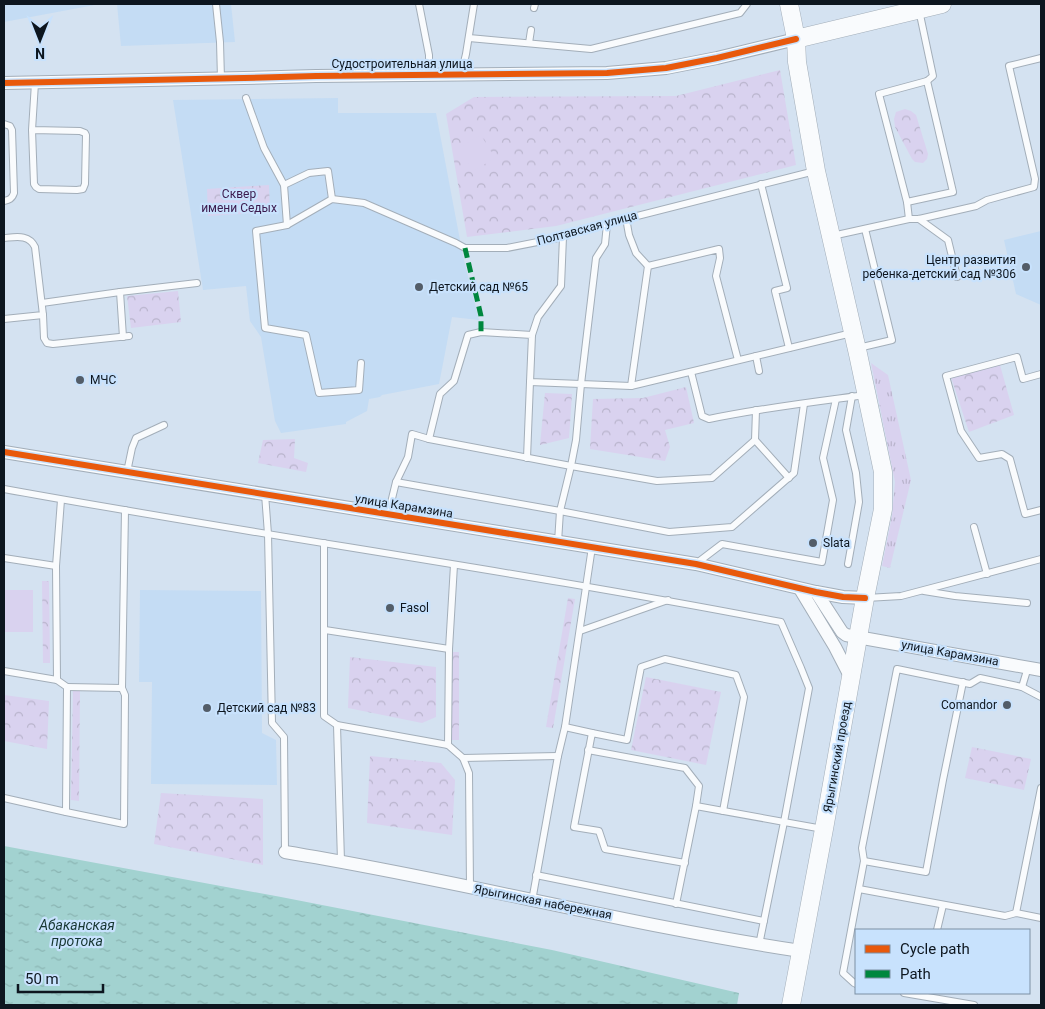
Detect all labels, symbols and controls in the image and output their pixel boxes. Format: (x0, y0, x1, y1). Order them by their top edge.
north arrow (15, 15, 65, 65)
text: N (35, 45, 45, 61)
street label: Судостроительная улица (332, 57, 472, 71)
park label: Сквер имени Седых (201, 187, 277, 215)
street label: Полтавская улица (535, 208, 639, 248)
place label: Центр развития ребенка-детский сад №306 (863, 253, 1016, 281)
marker: Центр развития ребенка-детский сад №306 (1020, 261, 1032, 273)
place label: Детский сад №65 (429, 280, 528, 294)
marker: Детский сад №65 (413, 281, 425, 293)
place label: МЧС (90, 373, 117, 387)
marker: МЧС (74, 374, 86, 386)
street label: улица Карамзина (354, 491, 454, 521)
place label: Slata (823, 536, 850, 550)
marker: Slata (807, 537, 819, 549)
place label: Fasol (400, 601, 429, 615)
marker: Fasol (384, 602, 396, 614)
street label: улица Карамзина (900, 638, 1000, 668)
place label: Comandor (941, 698, 997, 712)
marker: Comandor (1001, 699, 1013, 711)
street label: Ярыгинский проезд (820, 700, 854, 814)
place label: Детский сад №83 (217, 701, 316, 715)
marker: Детский сад №83 (201, 702, 213, 714)
street label: Ярыгинская набережная (473, 882, 613, 922)
water label: Абаканская протока (38, 917, 115, 949)
legend (855, 929, 1030, 994)
text: Cycle path (900, 940, 970, 958)
scale bar (18, 962, 102, 994)
text: Path (900, 965, 931, 983)
text: 50 m (25, 970, 59, 988)

